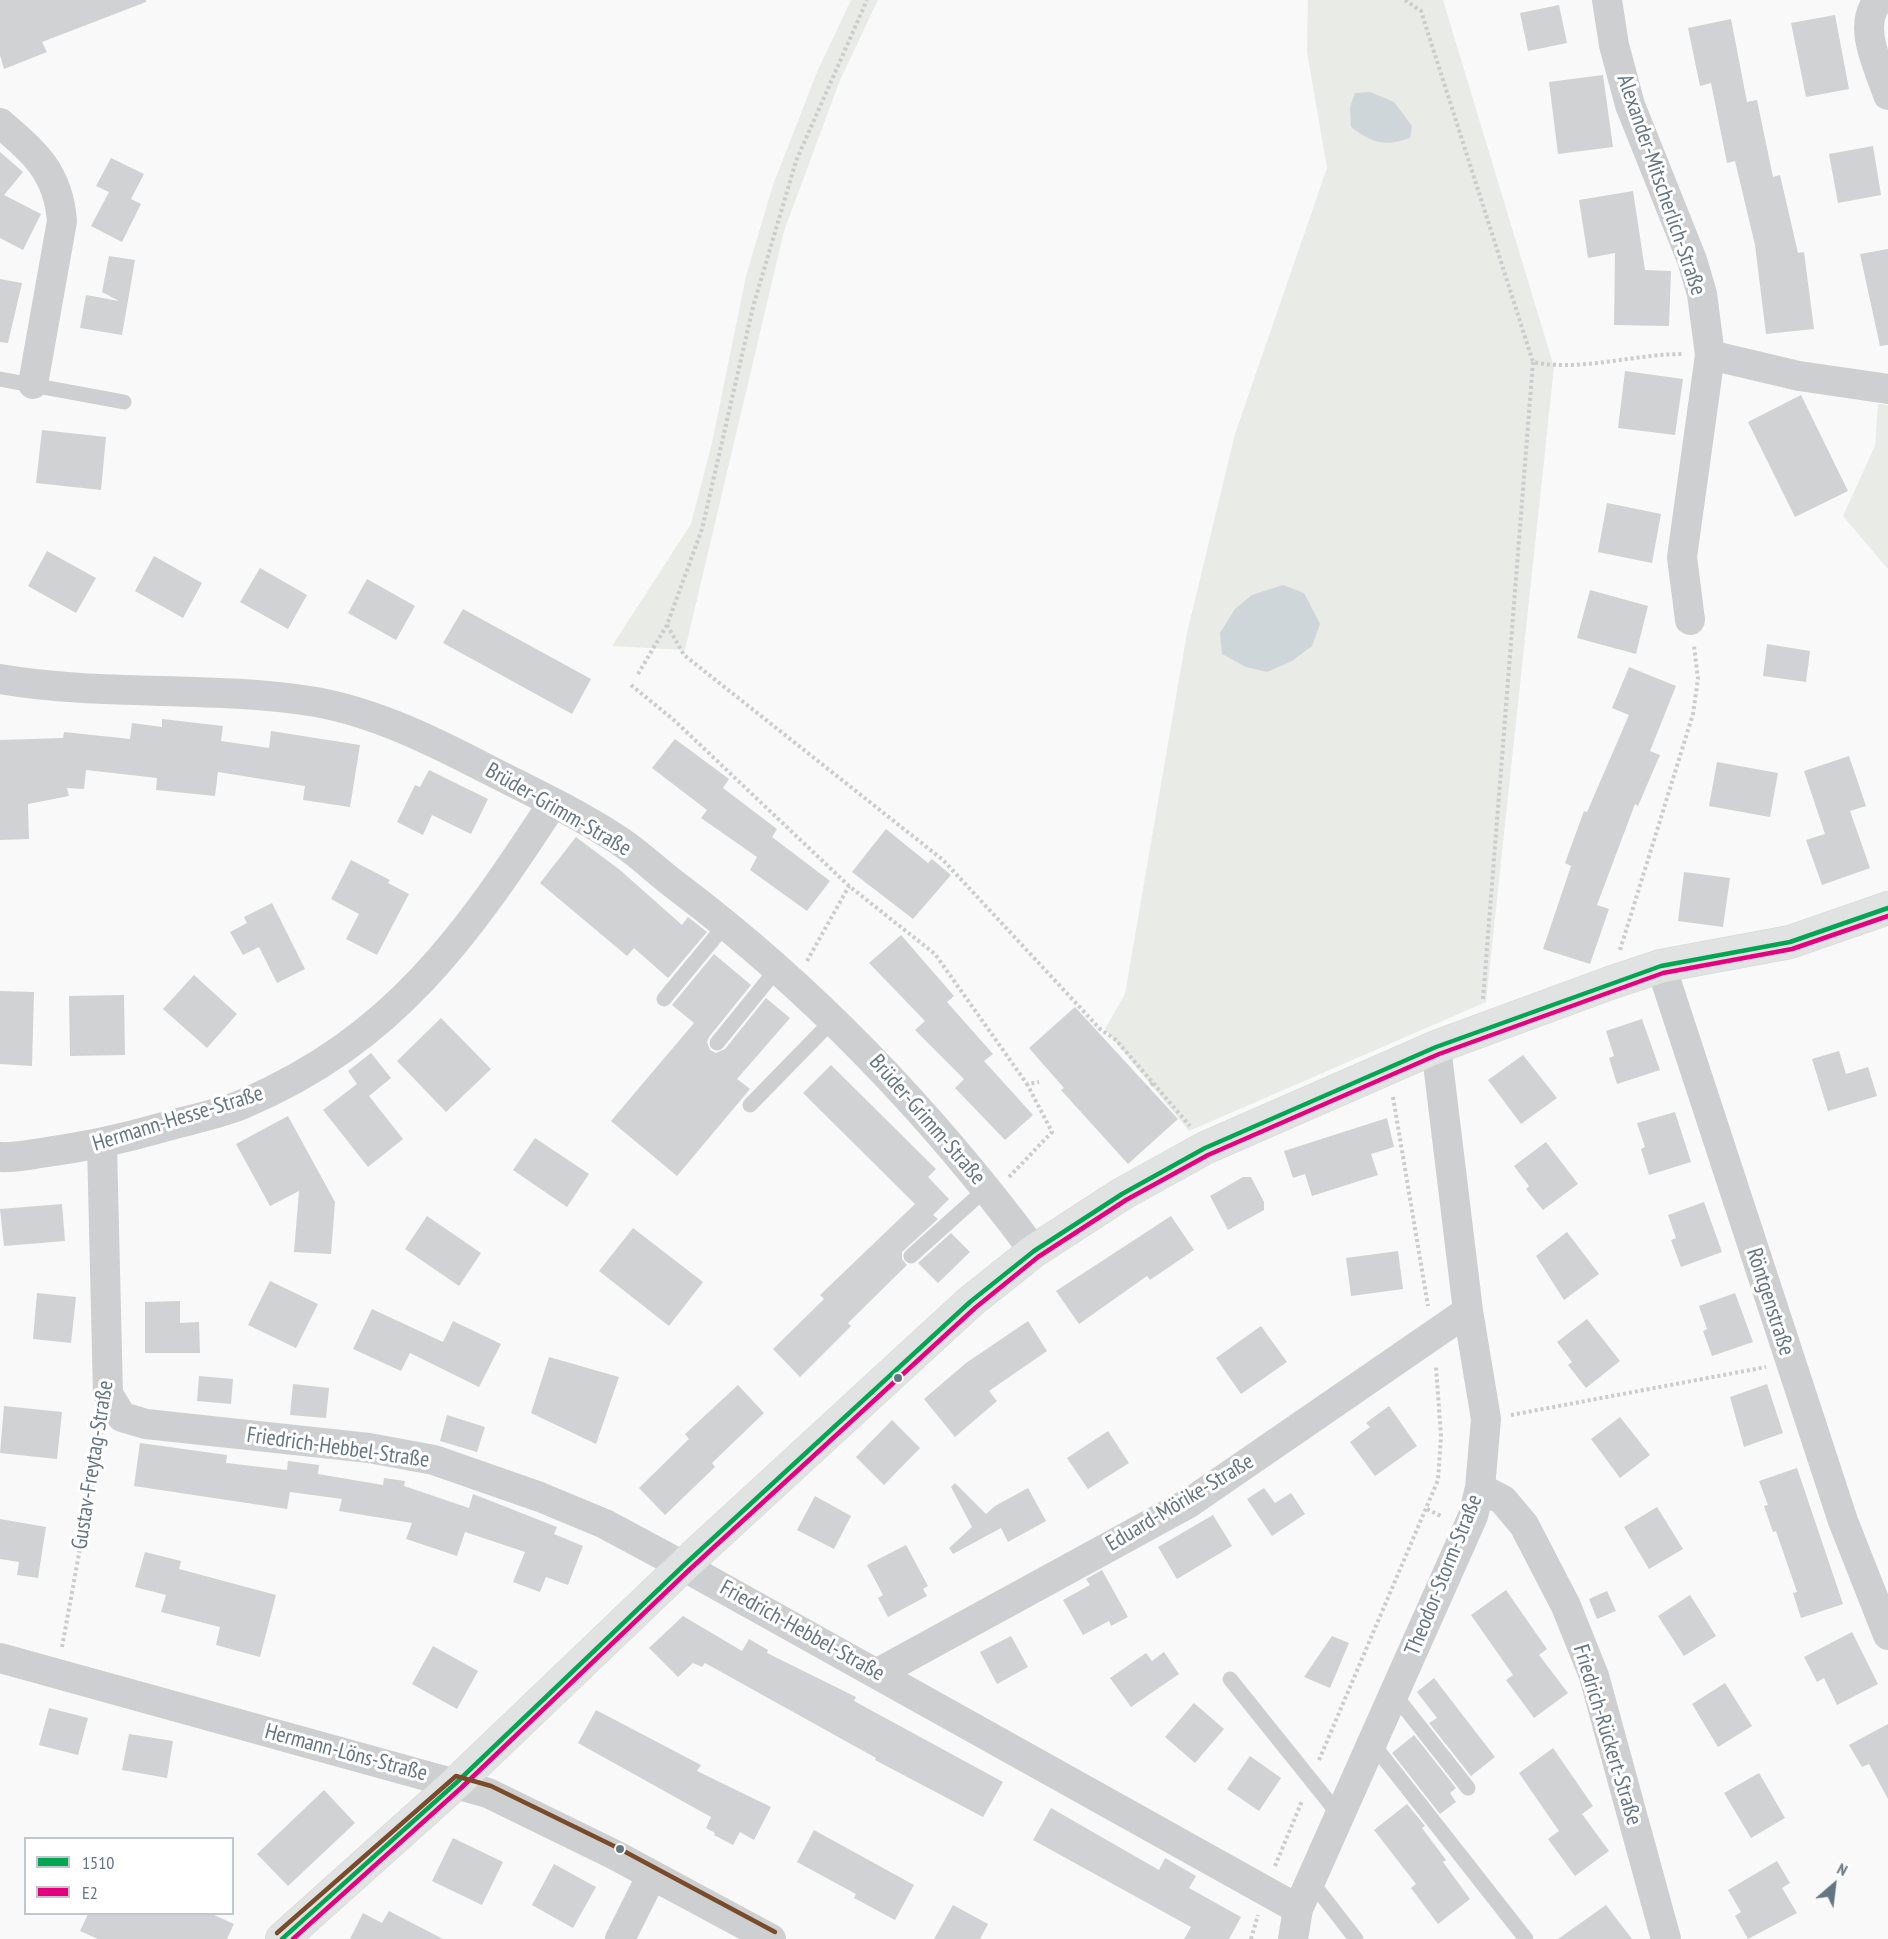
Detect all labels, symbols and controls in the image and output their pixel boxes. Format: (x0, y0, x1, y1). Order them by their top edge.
street label: Alexander-Mitscherlich-Straße (1611, 71, 1711, 299)
street label: Brüder-Grimm-Straße (480, 758, 636, 862)
street label: Brüder-Grimm-Straße (863, 1050, 991, 1190)
street label: Hermann-Hesse-Straße (89, 1080, 267, 1158)
street label: Röntgenstraße (1740, 1245, 1800, 1359)
unlabelled marker (892, 1372, 904, 1384)
street label: Gustav-Freytag-Straße (67, 1379, 119, 1551)
street label: Friedrich-Hebbel-Straße (245, 1422, 431, 1474)
street label: Eduard-Mörike-Straße (1101, 1449, 1259, 1557)
street label: Theodor-Storm-Straße (1400, 1491, 1488, 1659)
street label: Friedrich-Hebbel-Straße (715, 1575, 889, 1687)
street label: Friedrich-Rückert-Straße (1567, 1642, 1647, 1828)
street label: Hermann-Löns-Straße (262, 1719, 430, 1787)
legend (24, 1837, 234, 1915)
unlabelled marker (614, 1843, 626, 1855)
text: 1510 (82, 1851, 114, 1874)
north arrow (1804, 1855, 1864, 1915)
text: N (1834, 1858, 1851, 1880)
text: E2 (82, 1881, 98, 1904)

